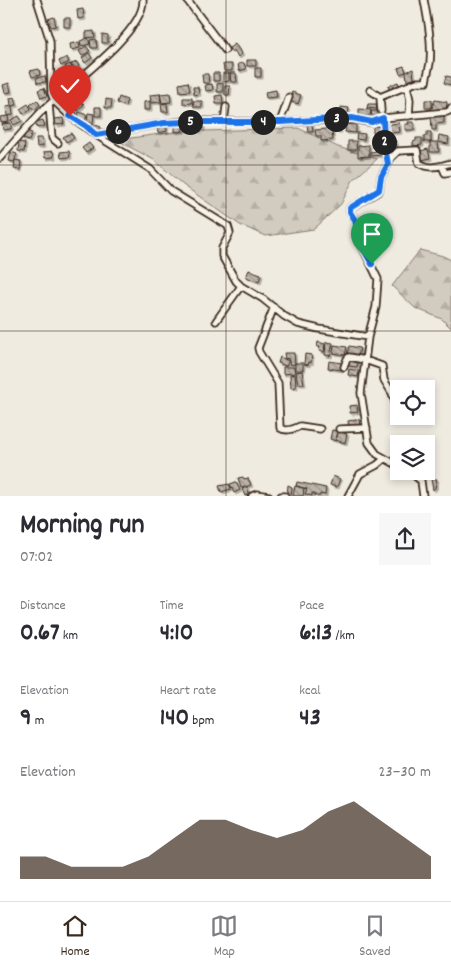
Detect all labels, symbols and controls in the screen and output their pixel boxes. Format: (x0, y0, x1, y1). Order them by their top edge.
pin (49, 65, 91, 116)
icon: check (56, 72, 84, 100)
pin: 3 (324, 106, 348, 132)
text: 3 (333, 109, 340, 129)
pin: 5 (178, 110, 202, 134)
pin: 4 (250, 110, 276, 134)
text: 5 (187, 112, 194, 132)
text: 4 (261, 112, 266, 132)
pin: 6 (106, 118, 130, 144)
text: 6 (115, 121, 122, 141)
pin: 2 (372, 130, 396, 154)
text: 2 (381, 132, 388, 152)
pin (351, 213, 393, 264)
icon: arrive (358, 220, 386, 248)
map controls (390, 380, 435, 480)
button: locate (390, 380, 435, 425)
button: layers (390, 435, 435, 480)
text: Morning run (20, 507, 144, 547)
button: share (379, 513, 431, 565)
text: 07:02 (20, 546, 53, 569)
text: Distance (20, 596, 66, 616)
text: Time (160, 596, 184, 616)
text: Pace (299, 596, 324, 616)
text: 0.67 (20, 616, 60, 652)
text: 4:10 (160, 616, 193, 652)
text: 6:13 (299, 616, 332, 652)
text: km (60, 626, 78, 646)
text: /km (332, 626, 355, 646)
text: Elevation (20, 681, 69, 701)
text: Heart rate (160, 681, 216, 701)
text: kcal (299, 681, 321, 701)
text: 9 (20, 701, 31, 737)
text: 140 (160, 701, 189, 737)
text: 43 (299, 701, 321, 737)
text: m (31, 711, 44, 731)
text: bpm (189, 711, 214, 731)
text: Elevation (20, 761, 76, 784)
text: 23–30 m (378, 761, 431, 784)
tab: Home (60, 912, 90, 962)
tab: Map (210, 912, 238, 962)
tab: Saved (359, 912, 391, 962)

